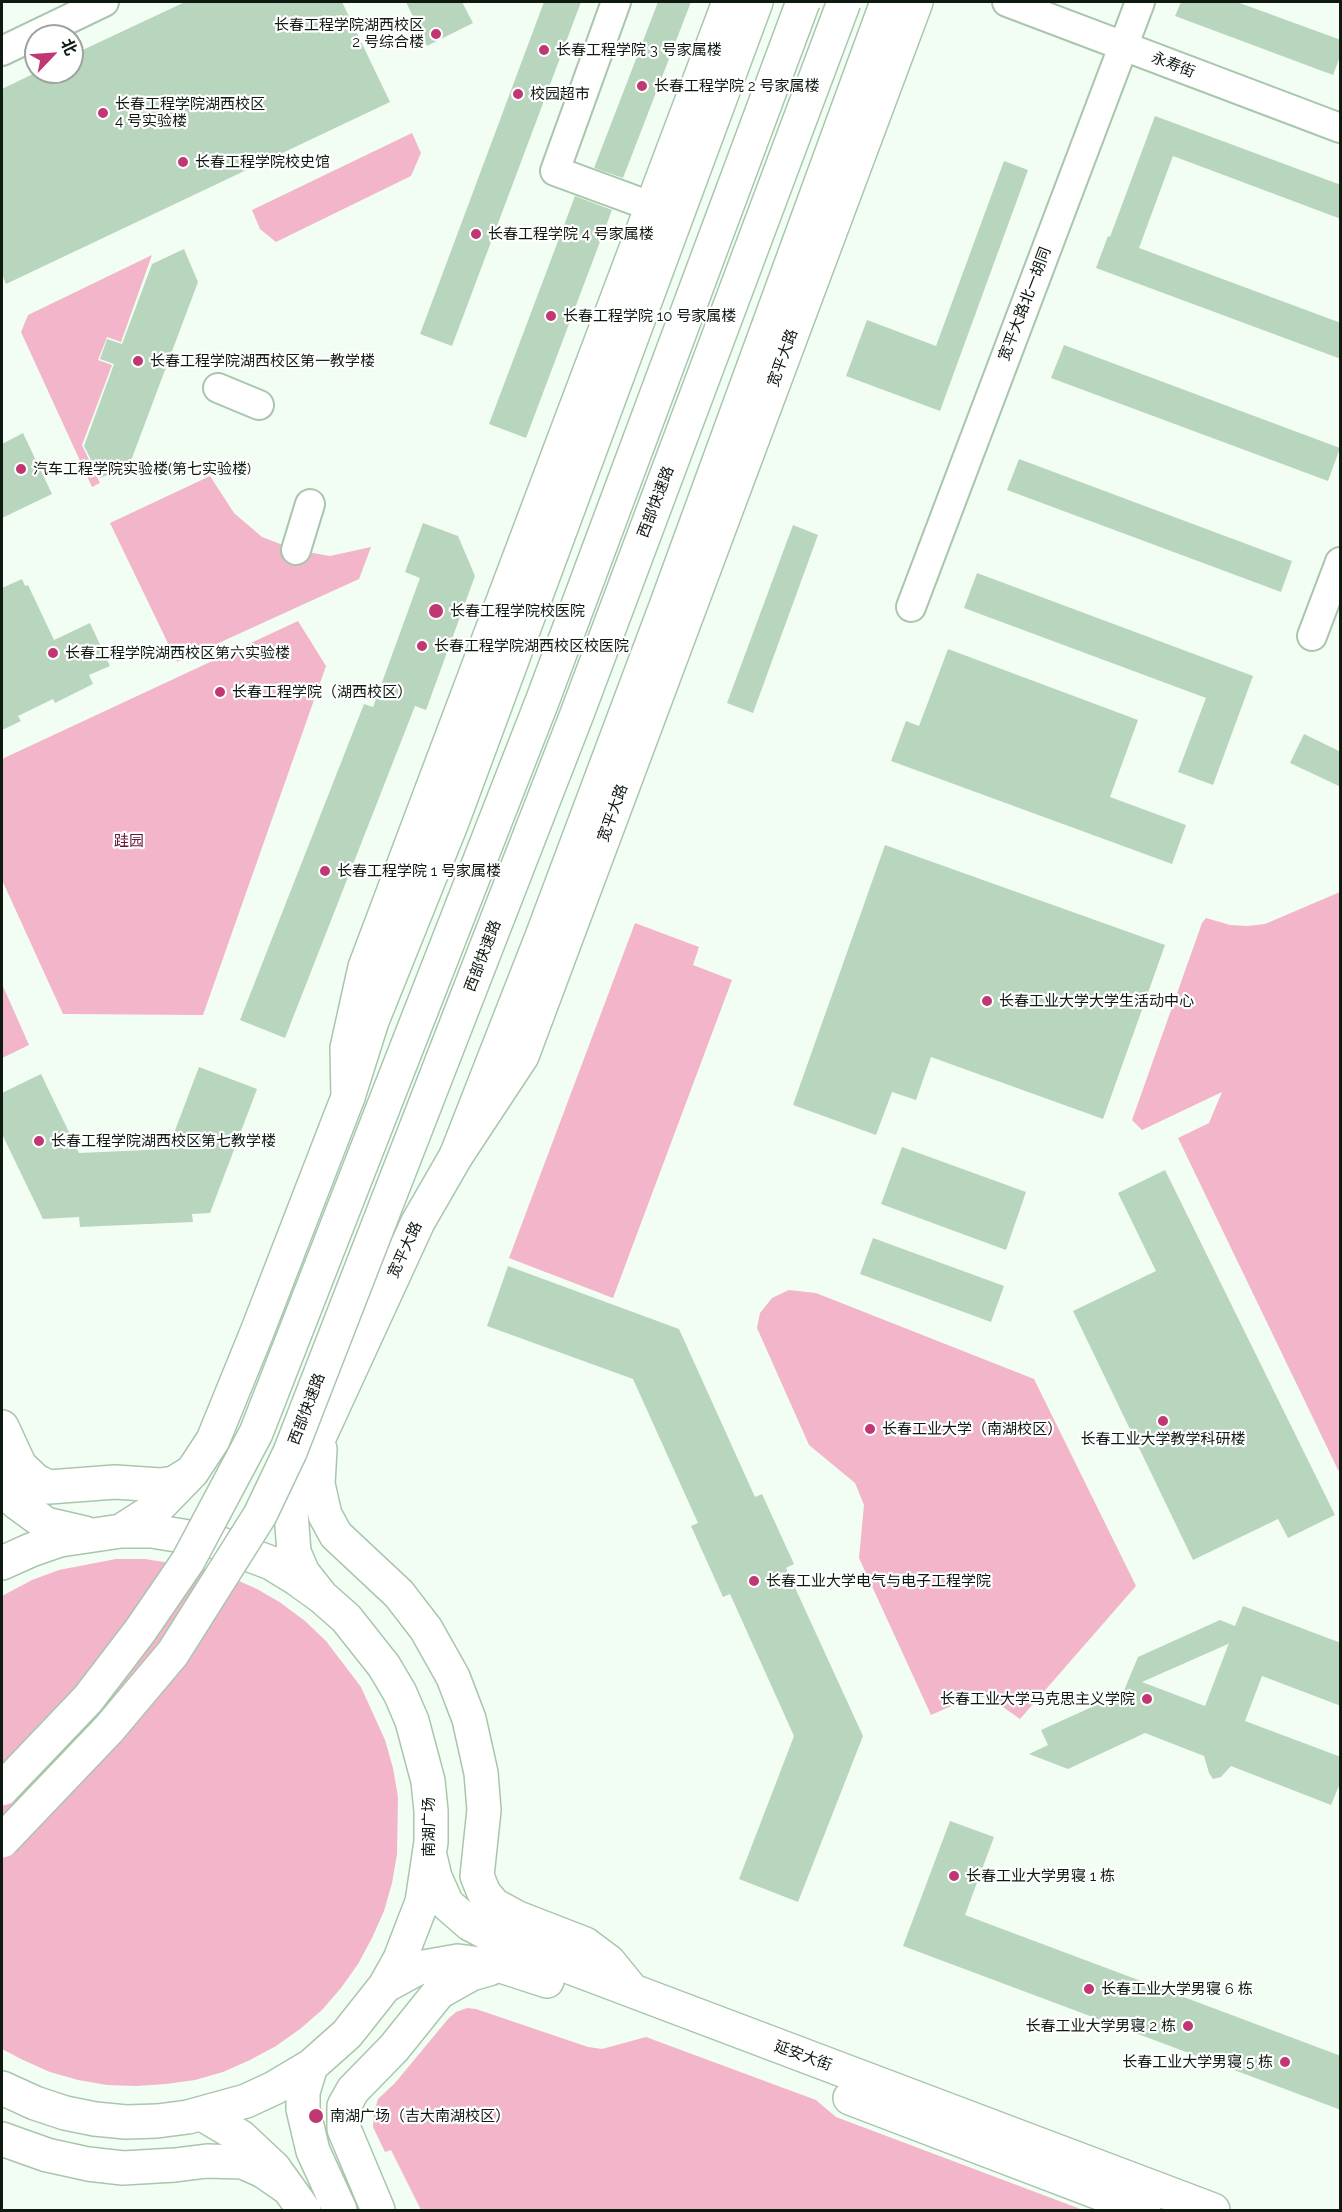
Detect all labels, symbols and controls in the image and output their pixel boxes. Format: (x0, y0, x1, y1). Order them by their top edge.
place label: 长春工程学院湖西校区 2 号综合楼 (274, 16, 424, 51)
north arrow (24, 24, 84, 84)
marker: 长春工程学院湖西校区 2 号综合楼 (429, 27, 443, 41)
text: 北 (57, 36, 81, 58)
place label: 长春工程学院 3 号家属楼 (556, 41, 722, 59)
marker: 长春工程学院 3 号家属楼 (537, 43, 551, 57)
street label: 永寿街 (1149, 49, 1197, 81)
place label: 长春工程学院 2 号家属楼 (654, 77, 819, 95)
marker: 长春工程学院 2 号家属楼 (635, 79, 649, 93)
place label: 校园超市 (530, 85, 590, 103)
marker: 校园超市 (511, 87, 525, 101)
place label: 长春工程学院湖西校区 4 号实验楼 (115, 95, 265, 130)
marker: 长春工程学院湖西校区 4 号实验楼 (96, 106, 110, 120)
place label: 长春工程学院校史馆 (195, 153, 330, 171)
marker: 长春工程学院校史馆 (176, 155, 190, 169)
place label: 长春工程学院 4 号家属楼 (488, 225, 654, 243)
marker: 长春工程学院 4 号家属楼 (469, 227, 483, 241)
street label: 宽平大路北一胡同 (995, 245, 1055, 363)
place label: 长春工程学院 10 号家属楼 (563, 307, 736, 325)
marker: 长春工程学院 10 号家属楼 (544, 309, 558, 323)
street label: 宽平大路 (764, 327, 802, 389)
place label: 长春工程学院湖西校区第一教学楼 (150, 352, 375, 370)
marker: 长春工程学院湖西校区第一教学楼 (131, 354, 145, 368)
place label: 汽车工程学院实验楼(第七实验楼) (33, 460, 251, 478)
marker: 汽车工程学院实验楼(第七实验楼) (14, 462, 28, 476)
street label: 西部快速路 (634, 464, 678, 540)
marker: 长春工程学院校医院 (427, 602, 445, 620)
place label: 长春工程学院校医院 (450, 602, 585, 620)
place label: 长春工程学院湖西校区校医院 (434, 637, 629, 655)
marker: 长春工程学院湖西校区校医院 (415, 639, 429, 653)
place label: 长春工程学院湖西校区第六实验楼 (65, 644, 290, 662)
marker: 长春工程学院湖西校区第六实验楼 (46, 646, 60, 660)
place label: 长春工程学院（湖西校区） (232, 683, 412, 701)
marker: 长春工程学院（湖西校区） (213, 685, 227, 699)
street label: 宽平大路 (594, 782, 632, 844)
park label: 跬园 (114, 832, 144, 850)
place label: 长春工程学院 1 号家属楼 (337, 862, 501, 880)
marker: 长春工程学院 1 号家属楼 (318, 864, 332, 878)
street label: 西部快速路 (461, 918, 505, 994)
place label: 长春工业大学大学生活动中心 (999, 992, 1194, 1010)
marker: 长春工业大学大学生活动中心 (980, 994, 994, 1008)
place label: 长春工程学院湖西校区第七教学楼 (51, 1132, 276, 1150)
marker: 长春工程学院湖西校区第七教学楼 (32, 1134, 46, 1148)
street label: 宽平大路 (384, 1219, 426, 1281)
street label: 西部快速路 (285, 1371, 329, 1447)
marker: 长春工业大学教学科研楼 (1156, 1414, 1170, 1428)
place label: 长春工业大学（南湖校区） (882, 1420, 1062, 1438)
marker: 长春工业大学（南湖校区） (863, 1422, 877, 1436)
place label: 长春工业大学教学科研楼 (1081, 1430, 1245, 1448)
place label: 长春工业大学电气与电子工程学院 (766, 1572, 991, 1590)
marker: 长春工业大学电气与电子工程学院 (747, 1574, 761, 1588)
place label: 长春工业大学马克思主义学院 (940, 1690, 1135, 1708)
marker: 长春工业大学马克思主义学院 (1140, 1692, 1154, 1706)
street label: 南湖广场 (420, 1797, 438, 1857)
place label: 长春工业大学男寝 1 栋 (966, 1867, 1115, 1885)
marker: 长春工业大学男寝 1 栋 (947, 1869, 961, 1883)
place label: 长春工业大学男寝 6 栋 (1101, 1980, 1253, 1998)
marker: 长春工业大学男寝 6 栋 (1082, 1982, 1096, 1996)
place label: 长春工业大学男寝 2 栋 (1026, 2017, 1176, 2035)
marker: 长春工业大学男寝 2 栋 (1181, 2019, 1195, 2033)
street label: 延安大街 (772, 2037, 834, 2075)
place label: 长春工业大学男寝 5 栋 (1122, 2053, 1273, 2071)
marker: 长春工业大学男寝 5 栋 (1278, 2055, 1292, 2069)
marker: 南湖广场（吉大南湖校区） (307, 2107, 325, 2125)
place label: 南湖广场（吉大南湖校区） (330, 2107, 510, 2125)

